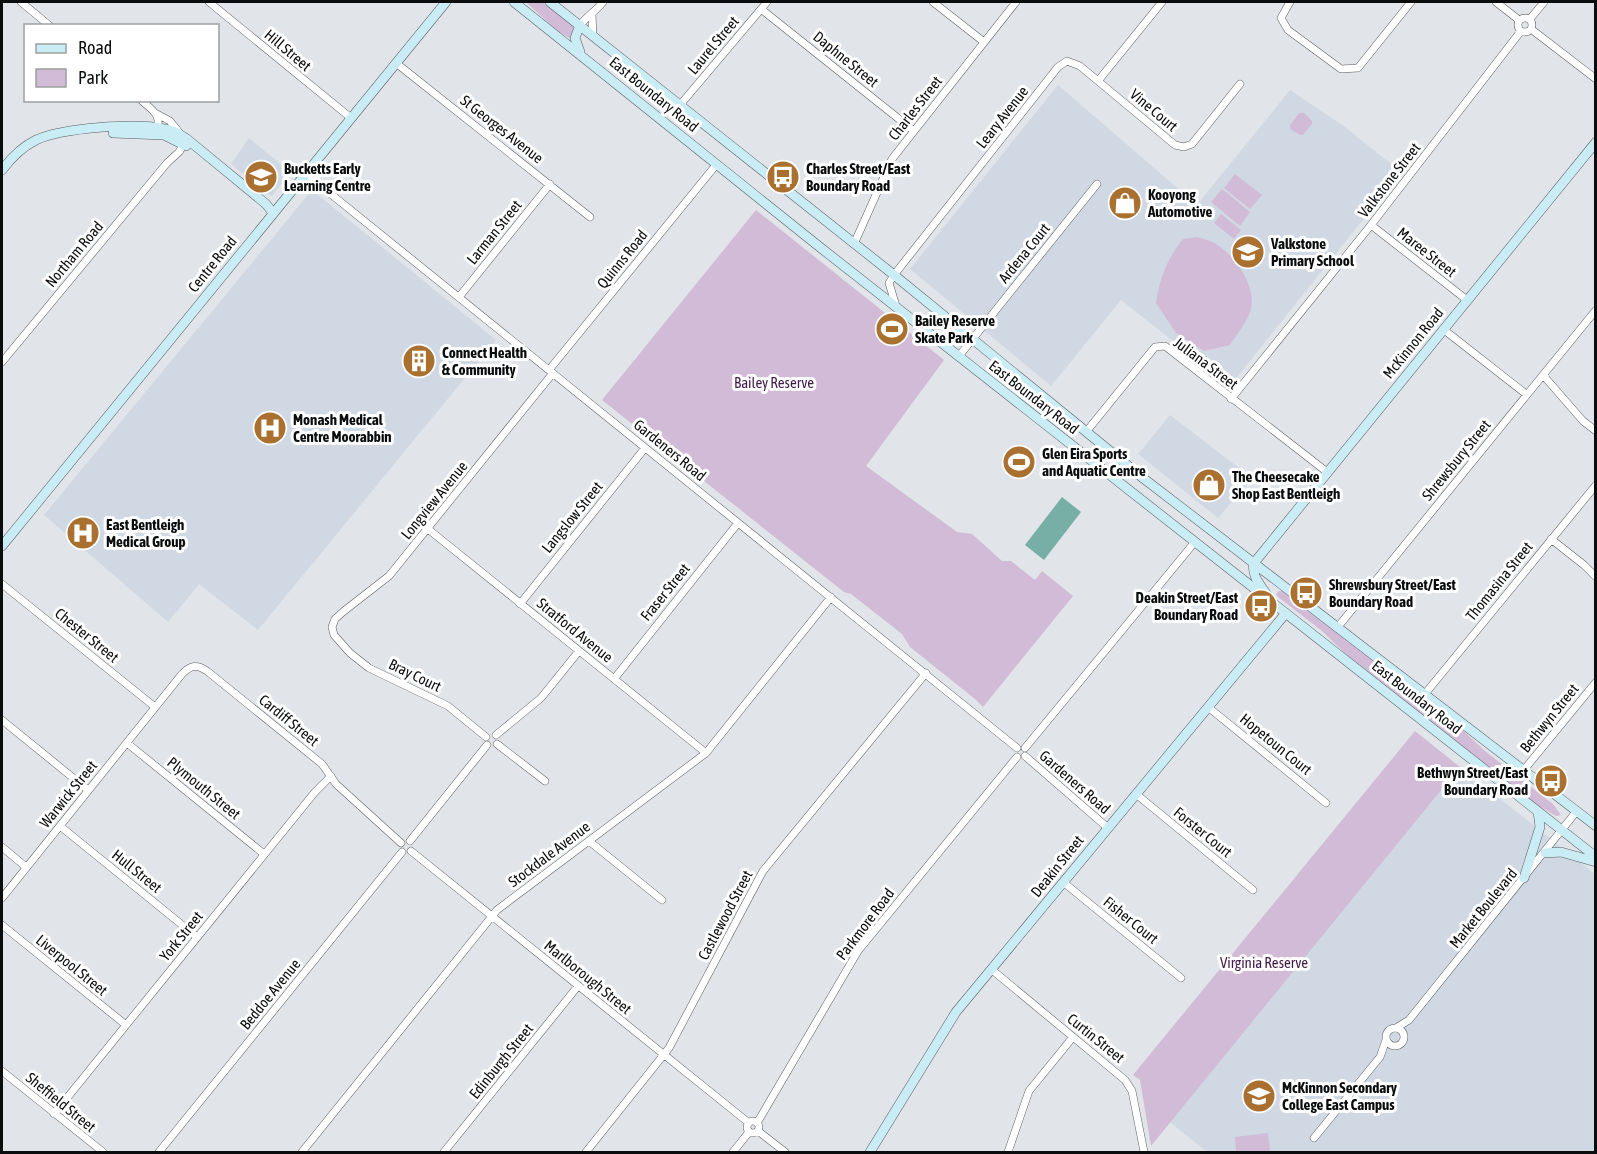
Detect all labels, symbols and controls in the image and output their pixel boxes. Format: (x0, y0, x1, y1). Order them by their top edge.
street label: Laurel Street (684, 13, 742, 77)
legend (24, 24, 219, 102)
street label: Hill Street (261, 26, 315, 74)
street label: Daphne Street (810, 28, 882, 90)
text: Road (78, 37, 112, 58)
street label: East Boundary Road (606, 53, 702, 135)
text: Park (78, 67, 108, 88)
street label: Charles Street (885, 73, 945, 143)
street label: Leary Avenue (973, 83, 1032, 151)
street label: Vine Court (1127, 85, 1181, 135)
street label: St Georges Avenue (457, 91, 547, 167)
street label: Valkstone Street (1355, 139, 1423, 221)
school or university icon: Bucketts Early Learning Centre (243, 159, 279, 195)
bus stop icon: Charles Street/East Boundary Road (765, 159, 801, 195)
place label: Bucketts Early Learning Centre (284, 160, 371, 194)
place label: Charles Street/East Boundary Road (806, 160, 911, 194)
shop icon: Kooyong Automotive (1107, 185, 1143, 221)
place label: Kooyong Automotive (1147, 186, 1212, 220)
street label: Larman Street (463, 197, 525, 267)
street label: Northam Road (42, 218, 106, 290)
street label: Ardena Court (995, 220, 1053, 286)
street label: Maree Street (1394, 224, 1460, 280)
street label: Quinns Road (593, 226, 651, 292)
street label: Centre Road (184, 233, 240, 295)
school or university icon: Valkstone Primary School (1230, 234, 1266, 270)
place label: Valkstone Primary School (1270, 235, 1355, 269)
street label: McKinnon Road (1379, 304, 1447, 382)
sports icon: Bailey Reserve Skate Park (874, 311, 910, 347)
place label: Bailey Reserve Skate Park (915, 312, 995, 346)
street label: Juliana Street (1171, 333, 1241, 393)
building icon: Connect Health & Community (401, 343, 437, 379)
place label: Connect Health & Community (442, 344, 527, 378)
street label: East Boundary Road (986, 357, 1082, 437)
park label: Bailey Reserve (734, 374, 814, 391)
hospital icon: Monash Medical Centre Moorabbin (252, 410, 288, 446)
place label: Monash Medical Centre Moorabbin (293, 411, 392, 445)
street label: Gardeners Road (631, 416, 709, 484)
street label: Shrewsbury Street (1418, 416, 1494, 504)
sports icon: Glen Eira Sports and Aquatic Centre (1001, 444, 1037, 480)
place label: Glen Eira Sports and Aquatic Centre (1042, 445, 1146, 479)
street label: Longview Avenue (397, 457, 471, 542)
shop icon: The Cheesecake Shop East Bentleigh (1191, 467, 1227, 503)
place label: The Cheesecake Shop East Bentleigh (1232, 468, 1340, 502)
street label: Langslow Street (538, 478, 606, 556)
hospital icon: East Bentleigh Medical Group (65, 515, 101, 551)
place label: East Bentleigh Medical Group (106, 516, 186, 550)
street label: Thomasina Street (1462, 538, 1536, 624)
street label: Fraser Street (637, 560, 693, 624)
bus stop icon: Shrewsbury Street/East Boundary Road (1288, 575, 1324, 611)
place label: Shrewsbury Street/East Boundary Road (1329, 576, 1457, 610)
bus stop icon: Deakin Street/East Boundary Road (1243, 588, 1279, 624)
place label: Deakin Street/East Boundary Road (1136, 589, 1239, 623)
street label: Stratford Avenue (534, 594, 616, 666)
street label: Chester Street (52, 604, 122, 666)
street label: Bray Court (386, 655, 444, 695)
street label: East Boundary Road (1369, 657, 1465, 737)
street label: Bethwyn Street (1516, 680, 1582, 756)
street label: Cardiff Street (256, 691, 322, 749)
street label: Hopetoun Court (1237, 710, 1315, 778)
street label: Gardeners Road (1036, 747, 1114, 817)
street label: Plymouth Street (164, 753, 244, 823)
street label: Warwick Street (36, 757, 100, 831)
bus stop icon: Bethwyn Street/East Boundary Road (1533, 763, 1569, 799)
place label: Bethwyn Street/East Boundary Road (1417, 764, 1529, 798)
street label: Forster Court (1171, 803, 1235, 861)
street label: Stockdale Avenue (505, 818, 593, 890)
street label: Deakin Street (1027, 832, 1087, 900)
street label: Hull Street (109, 846, 165, 896)
street label: Market Boulevard (1446, 865, 1520, 951)
street label: Castlewood Street (694, 867, 756, 963)
street label: Parkmore Road (833, 885, 897, 963)
street label: Fisher Court (1100, 893, 1162, 947)
street label: York Street (156, 908, 206, 964)
street label: Liverpool Street (33, 931, 111, 999)
street label: Marlborough Street (541, 937, 635, 1017)
park label: Virginia Reserve (1220, 954, 1308, 971)
street label: Beddoe Avenue (236, 955, 304, 1033)
street label: Curtin Street (1064, 1010, 1128, 1066)
street label: Edinburgh Street (466, 1020, 536, 1102)
street label: Sheffield Street (23, 1069, 99, 1135)
school or university icon: McKinnon Secondary College East Campus (1241, 1078, 1277, 1114)
place label: McKinnon Secondary College East Campus (1282, 1079, 1398, 1113)

